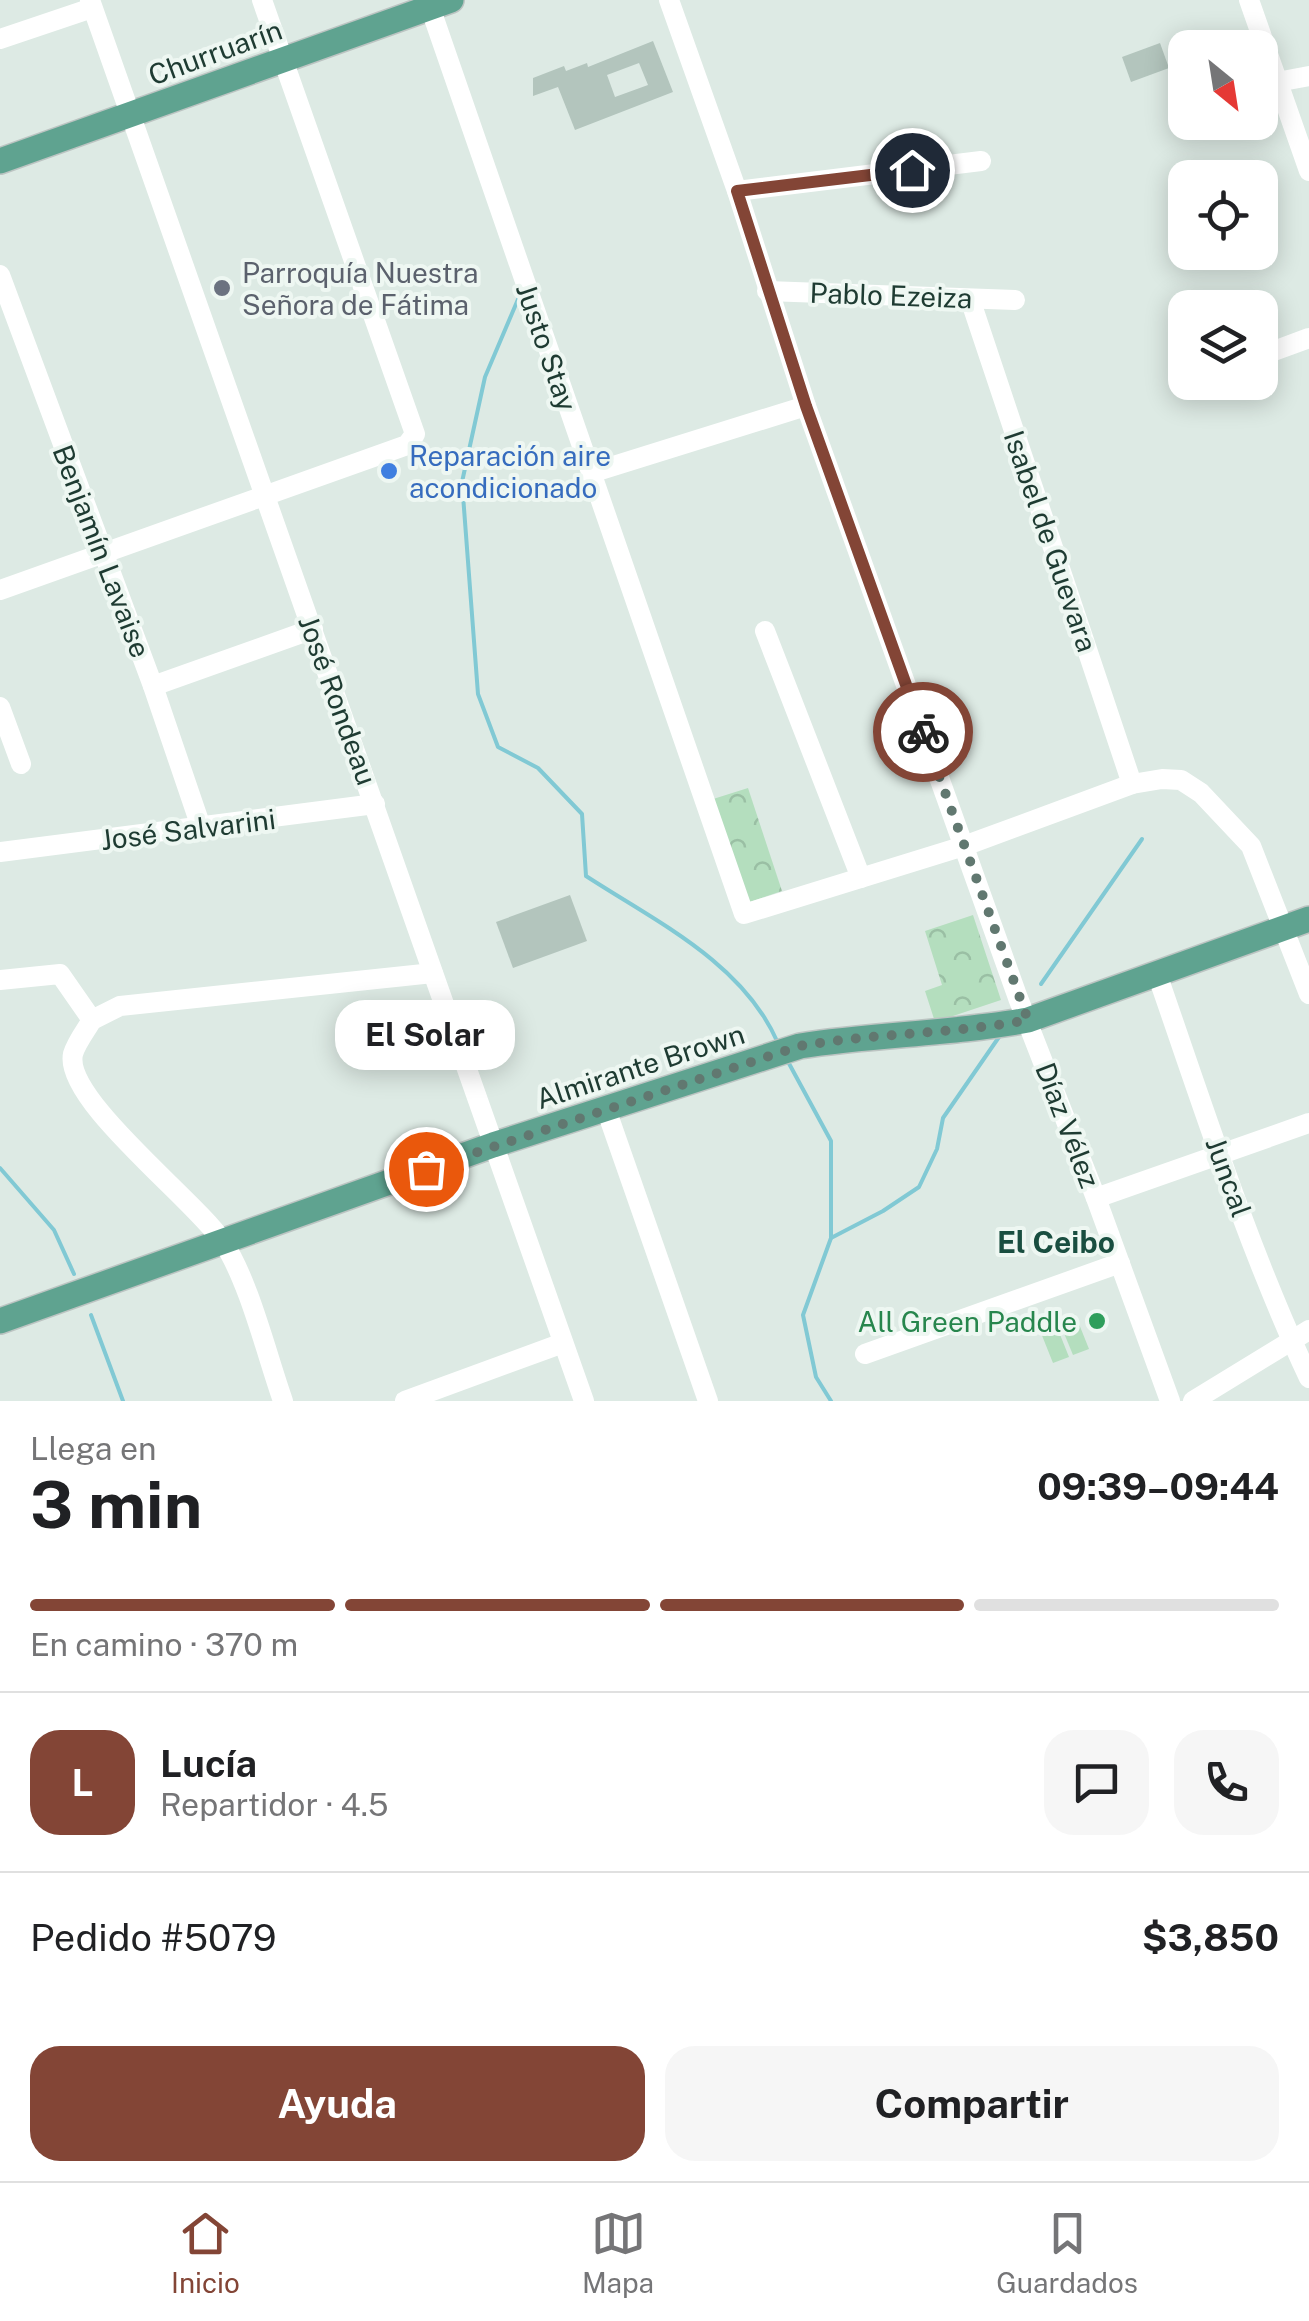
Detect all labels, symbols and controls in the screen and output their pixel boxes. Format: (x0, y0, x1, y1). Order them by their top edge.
street label: Churruarín (144, 13, 286, 91)
north arrow (1168, 30, 1278, 140)
map controls (1168, 30, 1278, 400)
pin (870, 128, 955, 213)
icon: home (885, 143, 940, 198)
button: locate (1168, 160, 1278, 270)
place label: Parroquía Nuestra Señora de Fátima (242, 256, 479, 321)
street label: Pablo Ezeiza (809, 276, 973, 314)
marker: Parroquía Nuestra Señora de Fátima (211, 277, 233, 299)
street label: Justo Stay (510, 279, 584, 415)
button: layers (1168, 290, 1278, 400)
street label: Isabel de Guevara (998, 426, 1104, 656)
place label: Reparación aire acondicionado (409, 439, 611, 504)
street label: Benjamín Lavaise (46, 440, 158, 662)
marker: Reparación aire acondicionado (378, 460, 400, 482)
street label: José Rondeau (292, 611, 384, 789)
courier (873, 682, 973, 782)
icon: bike (896, 705, 951, 760)
street label: José Salvarini (99, 802, 277, 856)
callout: El Solar (336, 999, 516, 1069)
text: El Solar (365, 1016, 485, 1053)
street label: Almirante Brown (532, 1017, 748, 1115)
street label: Díaz Vélez (1029, 1058, 1107, 1192)
pin (384, 1127, 469, 1212)
street label: Juncal (1199, 1133, 1259, 1221)
icon: bag (399, 1142, 454, 1197)
district label: El Ceibo (997, 1224, 1115, 1260)
place label: All Green Paddle (858, 1305, 1077, 1338)
marker: All Green Paddle (1086, 1310, 1108, 1332)
text: Llega en (30, 1430, 156, 1467)
text: 09:39–09:44 (1037, 1464, 1279, 1509)
text: 3 min (30, 1466, 202, 1543)
text: En camino · 370 m (30, 1626, 298, 1663)
button: chat (1044, 1730, 1149, 1835)
button: phone (1174, 1730, 1279, 1835)
text: Lucía (160, 1741, 257, 1786)
text: L (72, 1760, 93, 1805)
text: Repartidor · 4.5 (160, 1786, 388, 1823)
text: Pedido #5079 (30, 1915, 276, 1960)
text: $3,850 (1142, 1915, 1279, 1960)
button: Ayuda (30, 2046, 645, 2161)
button: Compartir (665, 2046, 1279, 2161)
tab: Inicio (171, 2206, 240, 2299)
tab: Mapa (582, 2206, 654, 2299)
tab: Guardados (996, 2206, 1138, 2299)

